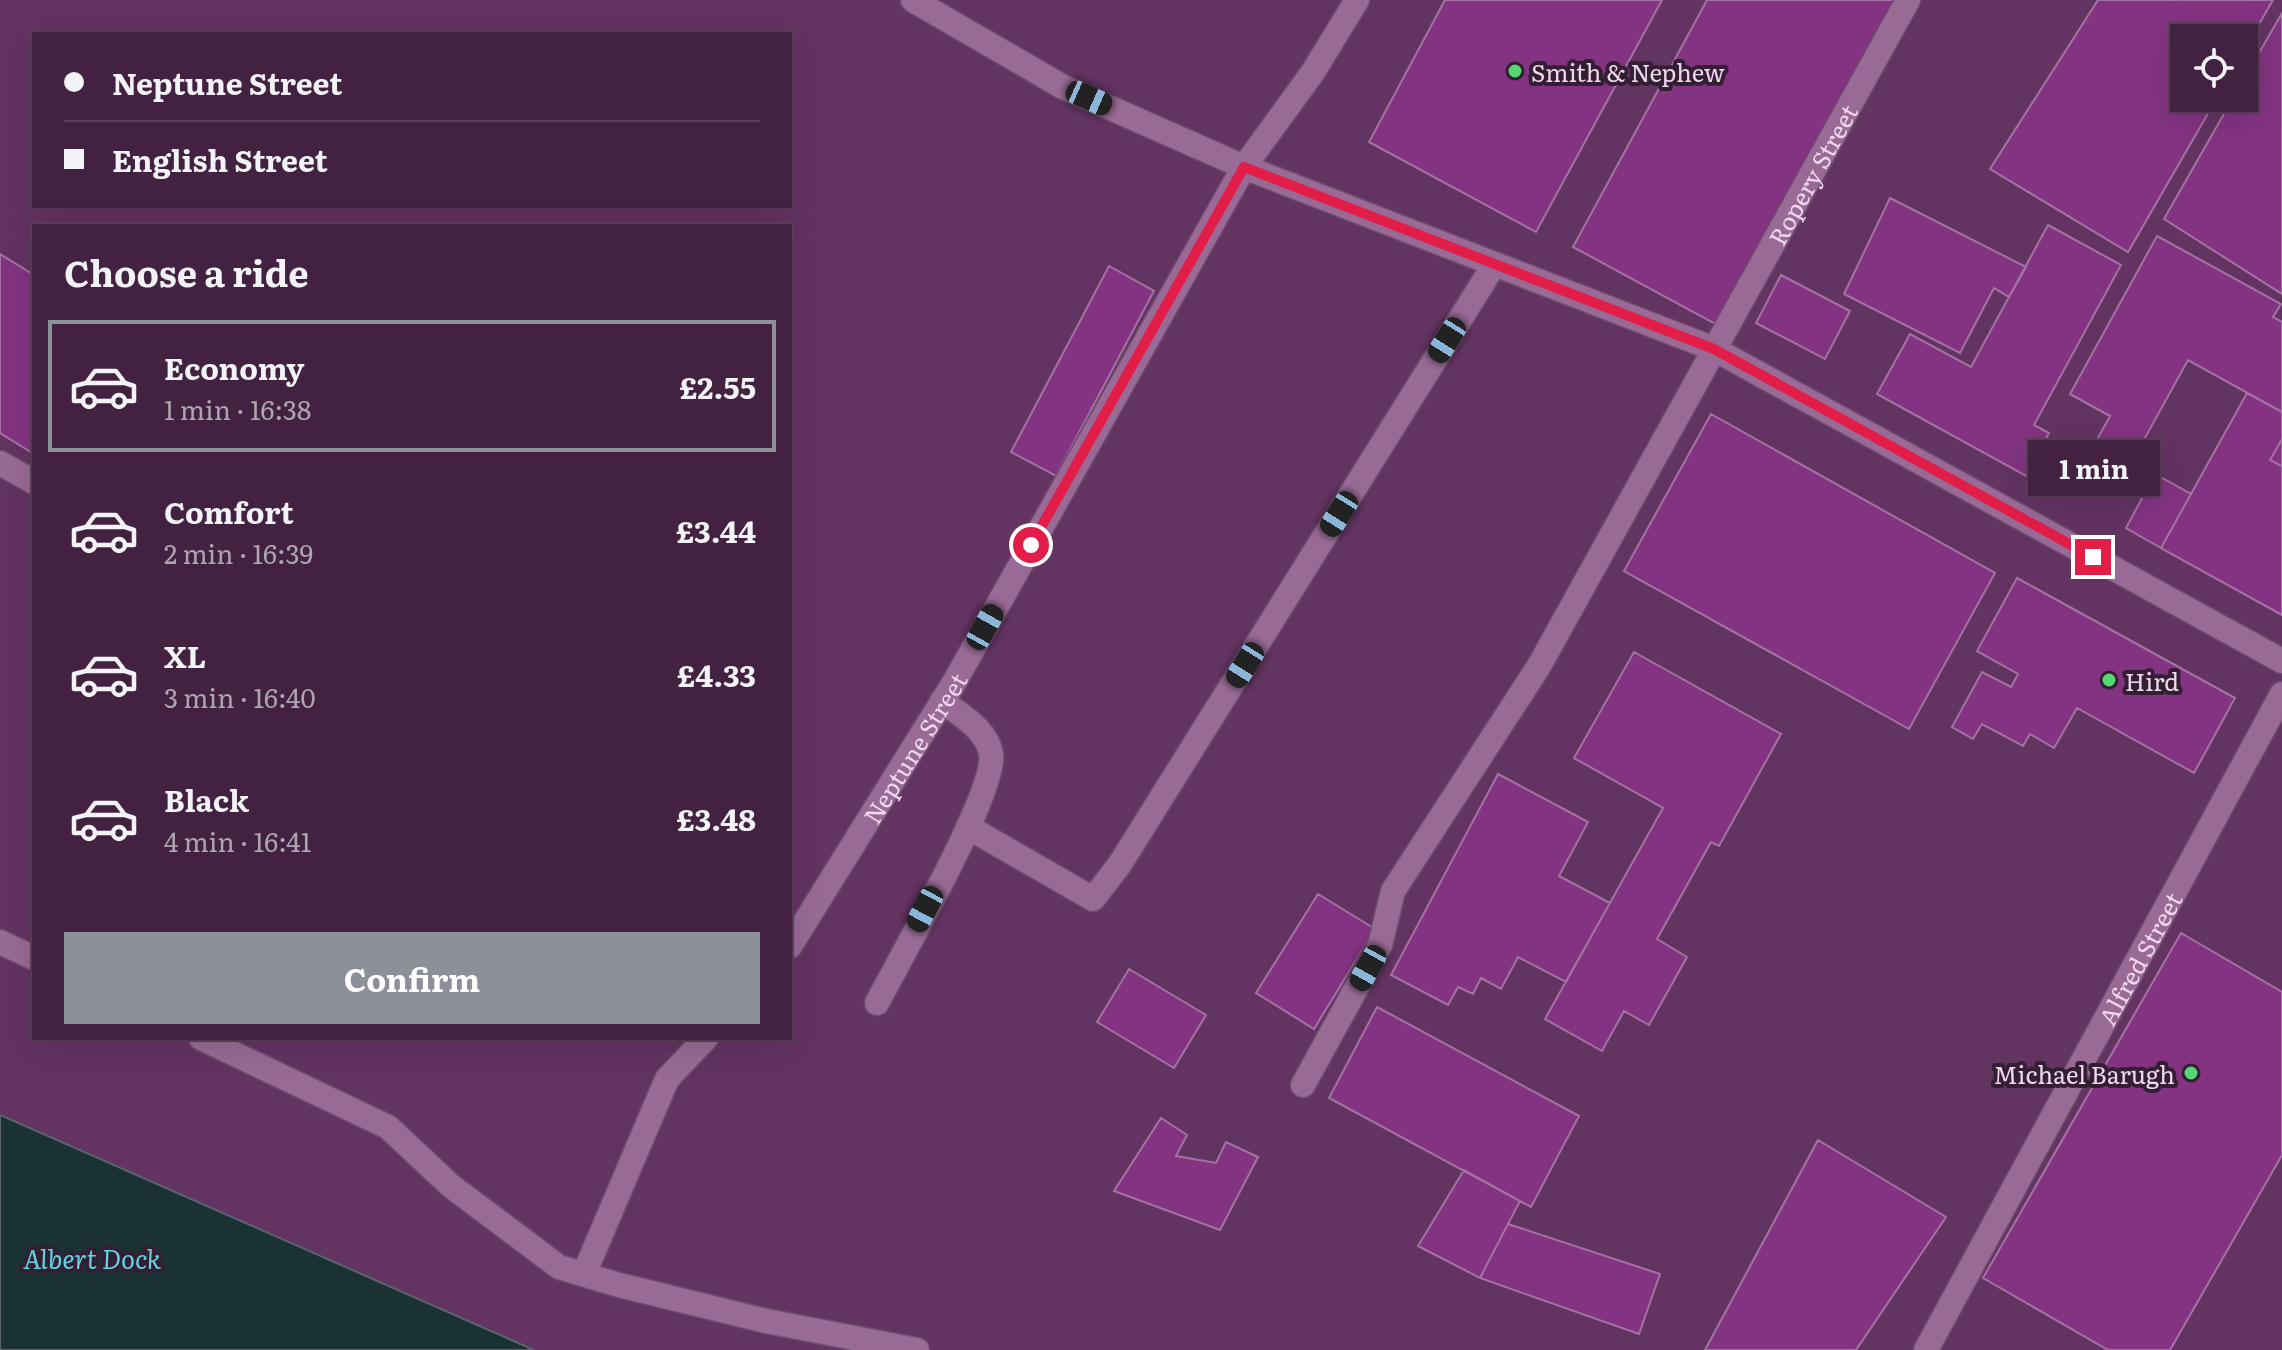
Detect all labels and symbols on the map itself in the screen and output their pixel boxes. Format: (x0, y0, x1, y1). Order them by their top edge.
place label: Smith & Nephew (1531, 54, 1725, 89)
marker: Smith & Nephew (1506, 62, 1524, 80)
car (1062, 77, 1116, 119)
street label: Ropery Street (1758, 97, 1865, 251)
car (1424, 313, 1470, 367)
callout: 1 min (2027, 441, 2159, 497)
car (1316, 487, 1362, 541)
route start (1013, 527, 1049, 563)
route end (2075, 539, 2111, 575)
car (963, 600, 1007, 654)
car (1222, 638, 1268, 692)
place label: Hird (2125, 663, 2179, 698)
street label: Neptune Street (853, 665, 974, 830)
marker: Hird (2100, 671, 2118, 689)
car (903, 882, 947, 936)
street label: Alfred Street (2088, 885, 2189, 1031)
car (1346, 941, 1390, 995)
place label: Michael Barugh (1994, 1056, 2175, 1091)
marker: Michael Barugh (2182, 1064, 2200, 1082)
water label: Albert Dock (23, 1238, 162, 1277)

